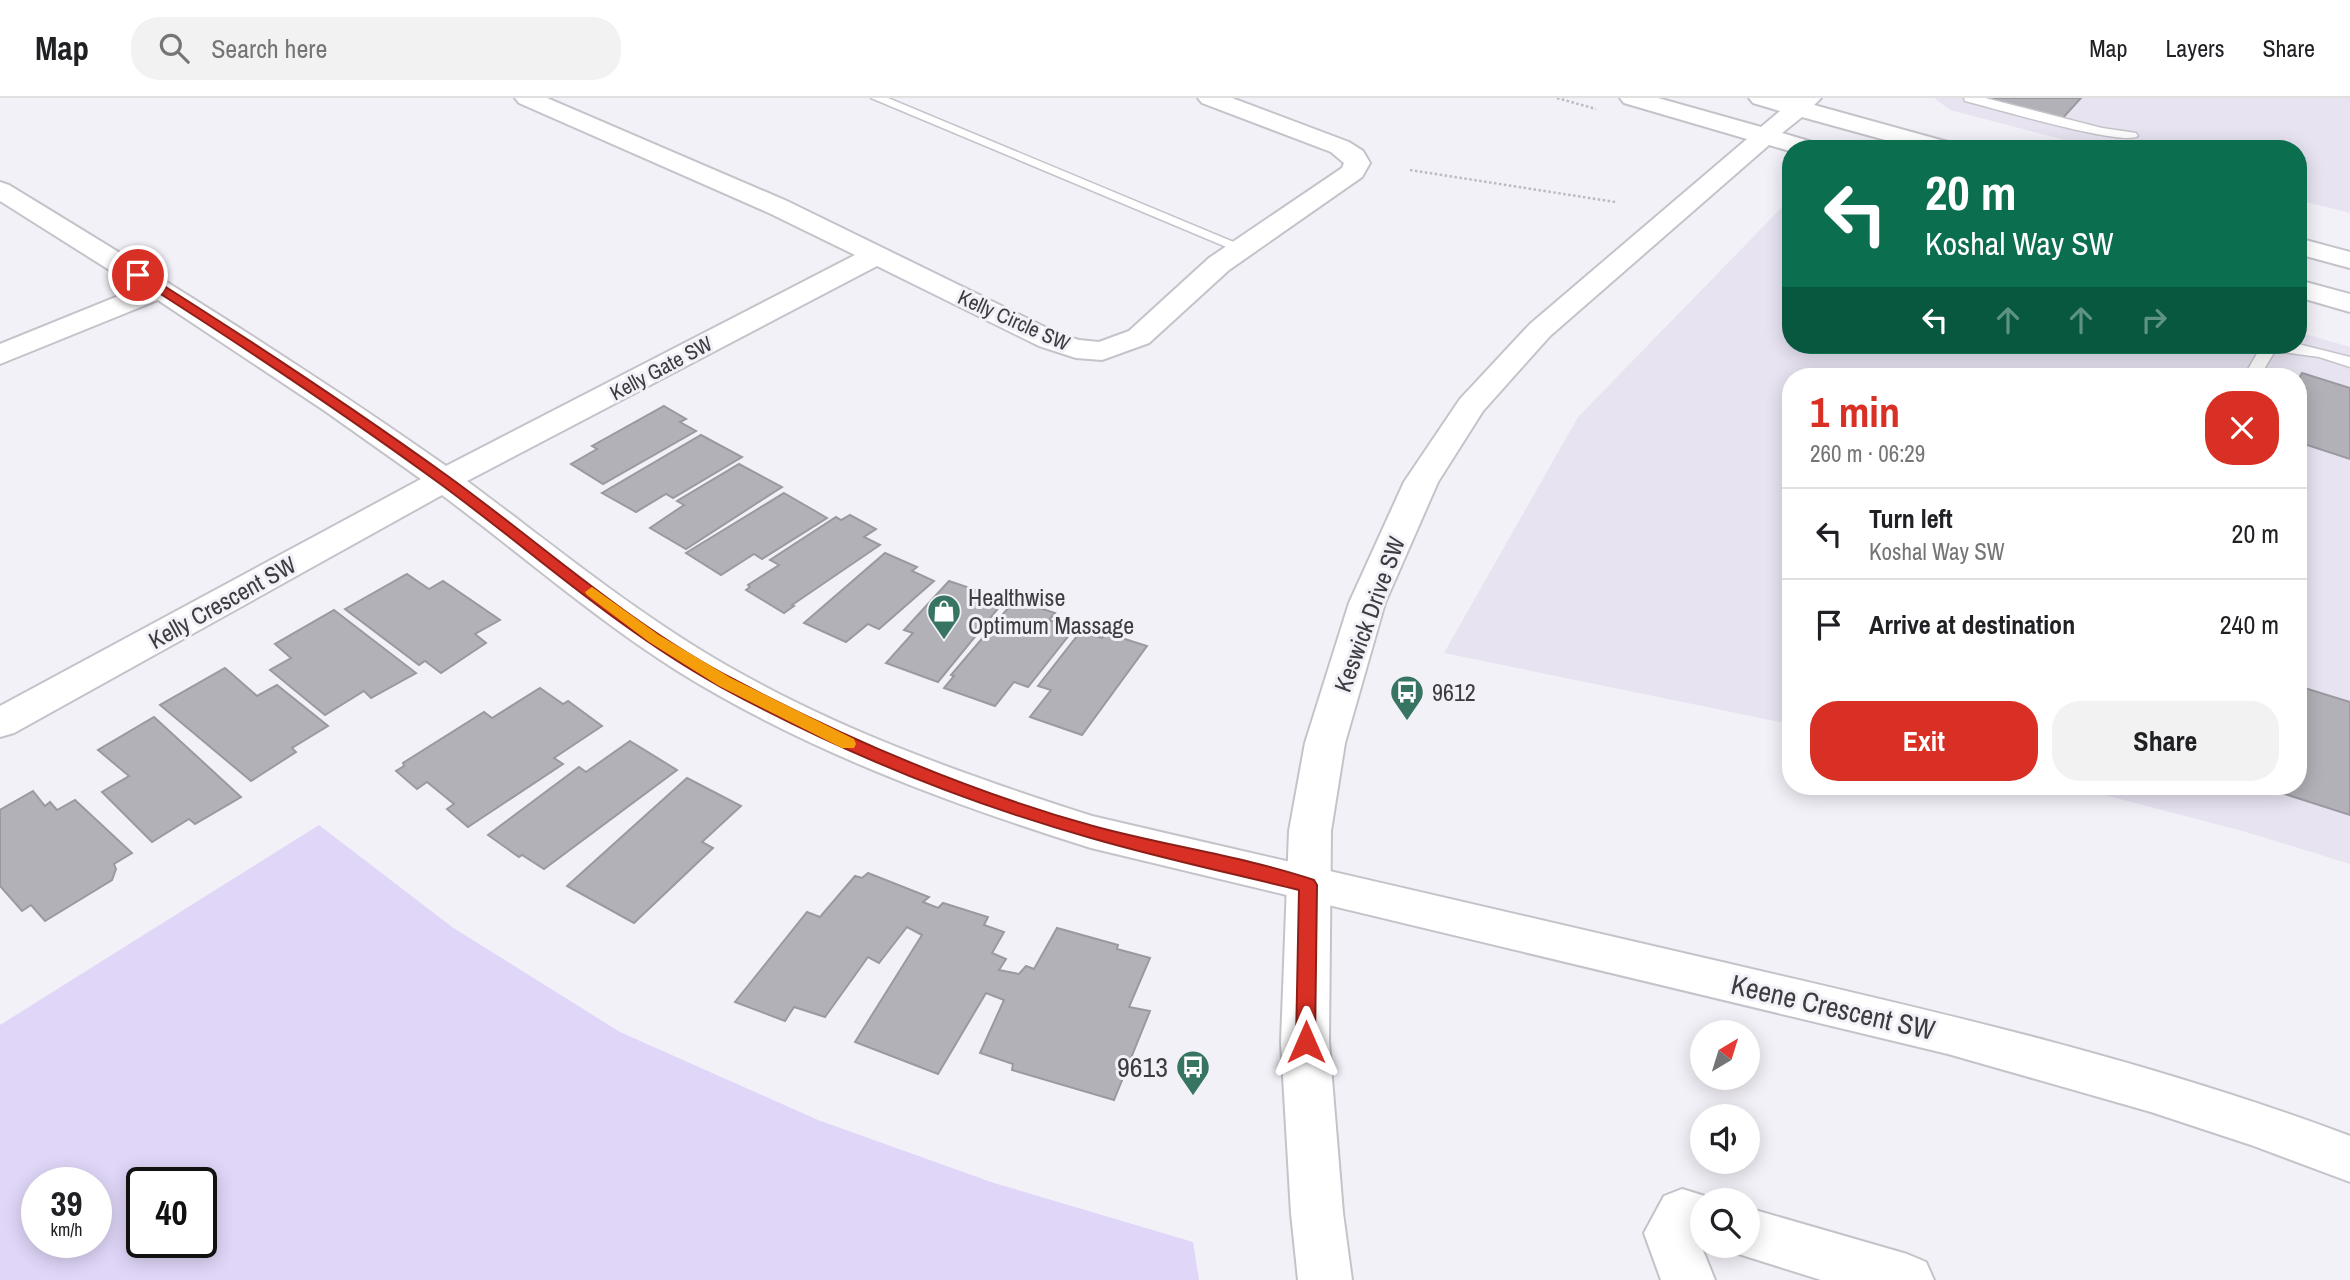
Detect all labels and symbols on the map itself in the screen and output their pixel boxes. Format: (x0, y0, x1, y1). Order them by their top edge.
pin (108, 245, 168, 305)
street label: Kelly Circle SW (953, 282, 1075, 358)
street label: Kelly Gate SW (605, 329, 718, 407)
street label: Keswick Drive SW (1326, 532, 1412, 696)
street label: Kelly Crescent SW (143, 548, 302, 656)
place label: Healthwise Optimum Massage (968, 581, 1134, 641)
shop icon: Healthwise Optimum Massage (925, 592, 963, 641)
bus stop icon: 9612 (1388, 673, 1426, 722)
place label: 9612 (1432, 676, 1476, 708)
street label: Keene Crescent SW (1727, 965, 1939, 1049)
position arrow (1269, 1005, 1343, 1079)
north arrow (1690, 1020, 1760, 1090)
place label: 9613 (1117, 1048, 1168, 1086)
bus stop icon: 9613 (1174, 1048, 1212, 1097)
speed limit sign: 40 (126, 1167, 217, 1258)

